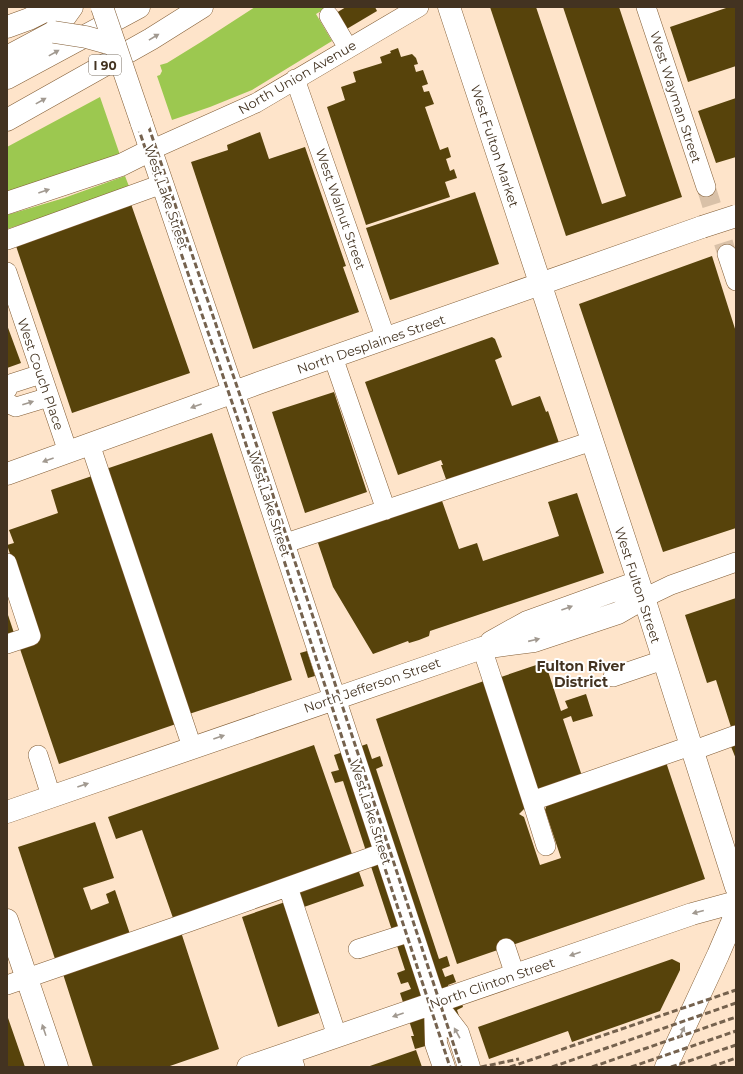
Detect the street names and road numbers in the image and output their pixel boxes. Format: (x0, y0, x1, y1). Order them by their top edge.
street label: West Wayman Street (647, 29, 705, 165)
street label: North Union Avenue (235, 37, 359, 117)
road number: I 90 (89, 55, 121, 75)
street label: West Fulton Market (468, 83, 522, 209)
street label: West Lake Street (142, 142, 192, 252)
street label: West Walnut Street (313, 146, 369, 272)
street label: North Desplaines Street (295, 311, 447, 377)
street label: West Couch Place (14, 316, 68, 432)
street label: West Lake Street (245, 449, 295, 559)
street label: West Fulton Street (612, 525, 664, 645)
street label: North Jefferson Street (301, 654, 443, 716)
street label: West Lake Street (346, 757, 396, 867)
street label: North Clinton Street (427, 954, 557, 1012)

